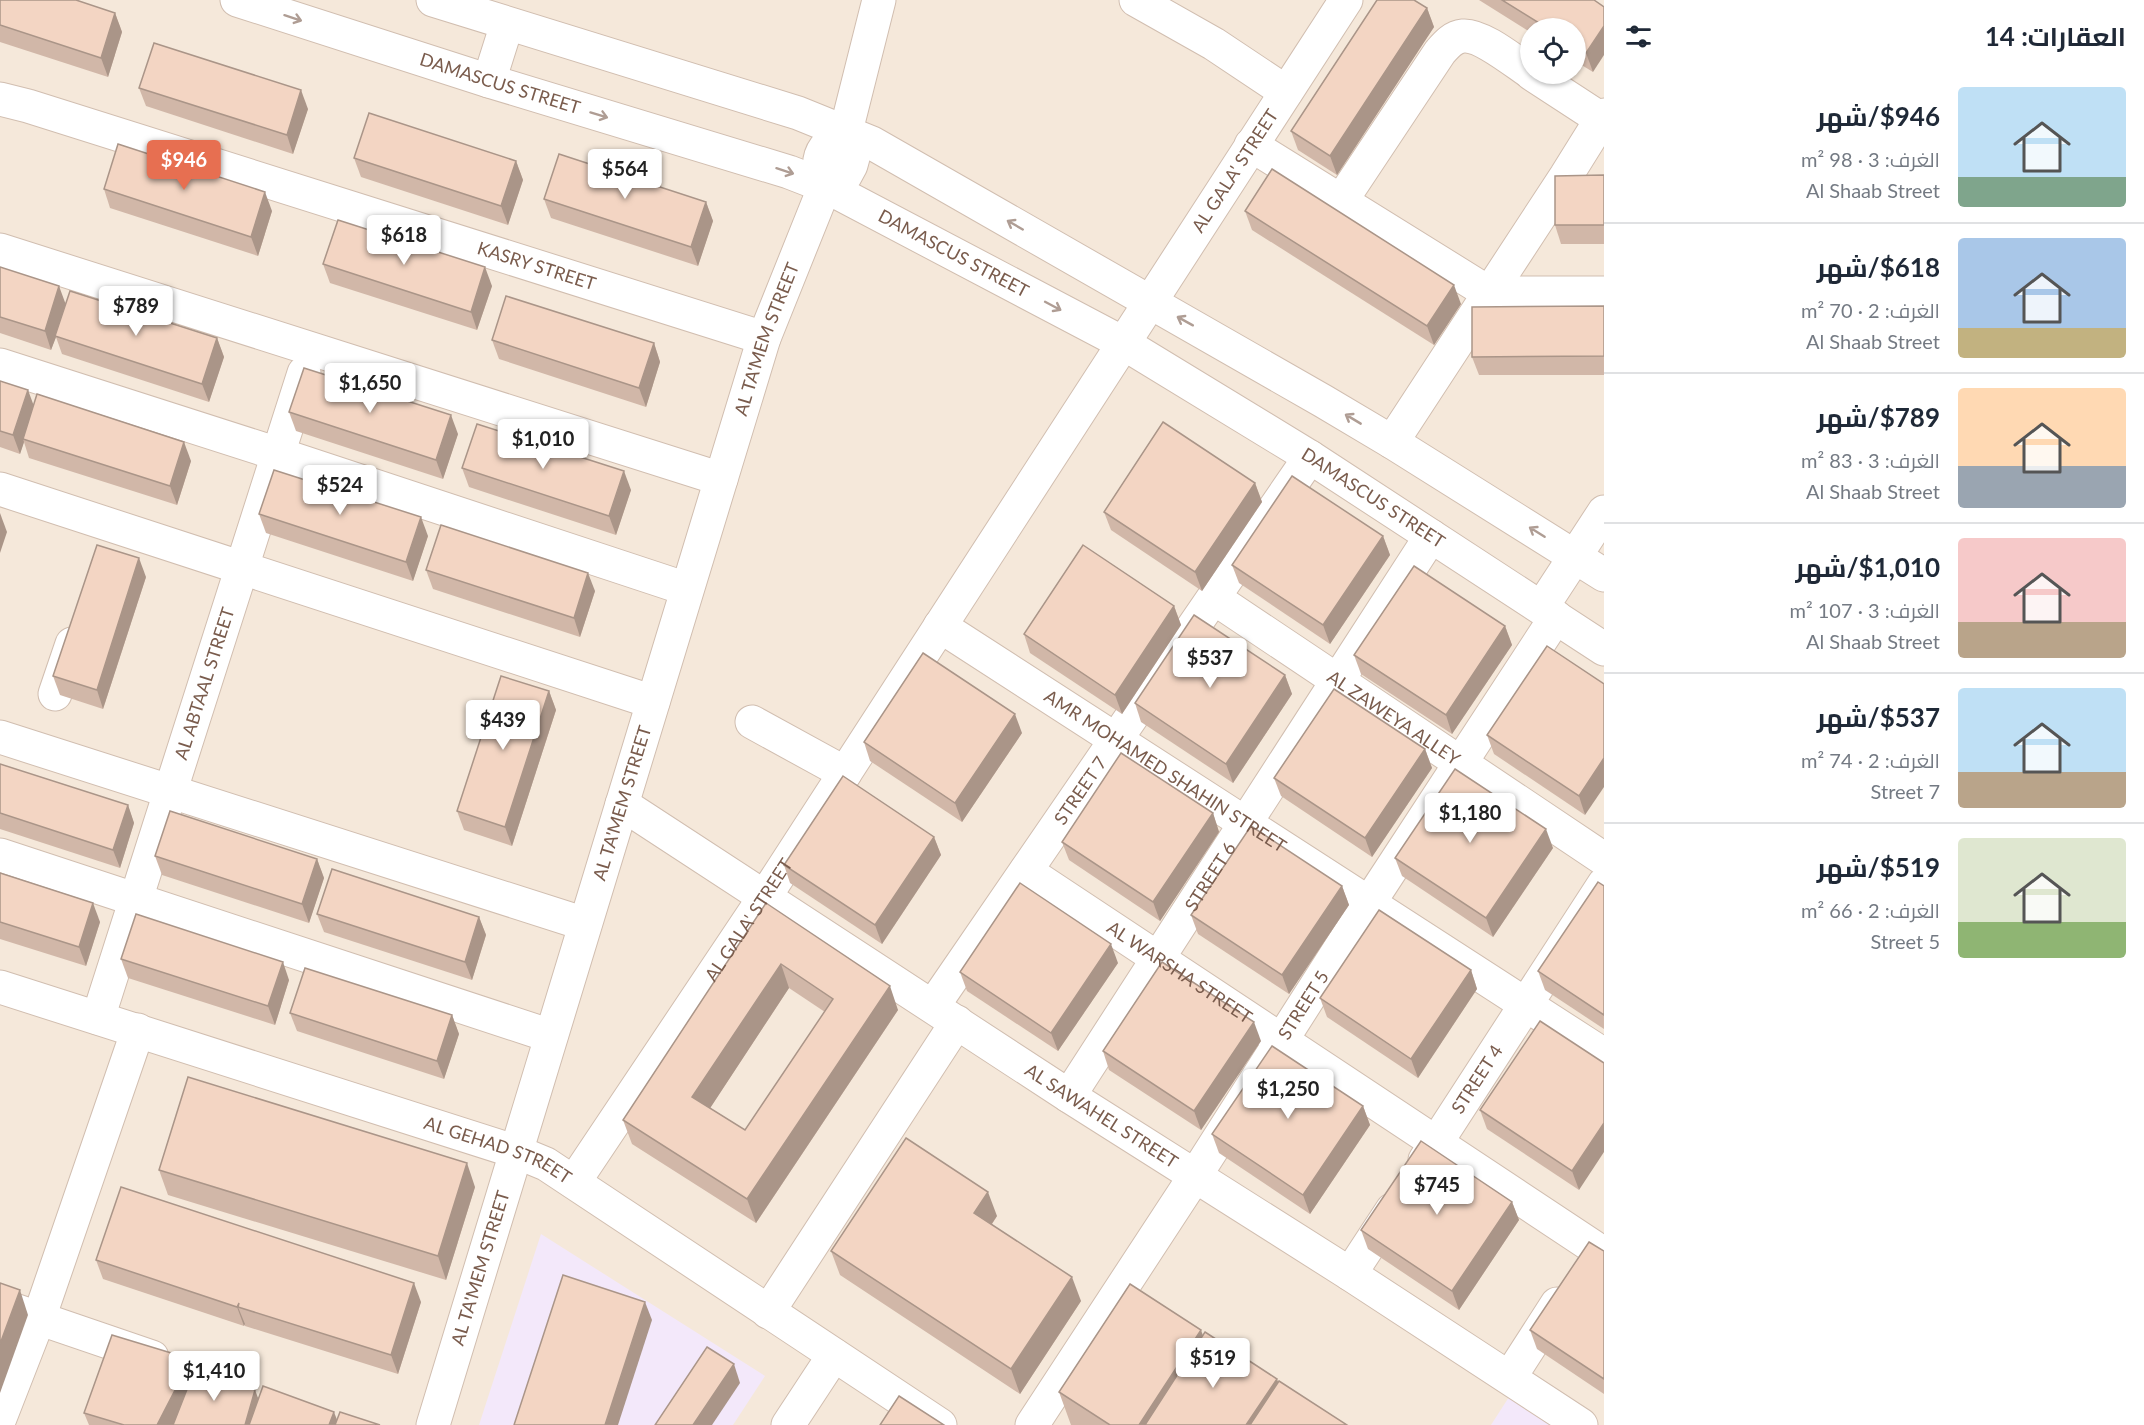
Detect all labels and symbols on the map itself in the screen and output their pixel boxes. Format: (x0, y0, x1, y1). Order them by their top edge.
one-way arrow (283, 13, 302, 24)
street label: DAMASCUS STREET (417, 47, 584, 118)
street label: AL GALA' STREET (1186, 104, 1283, 236)
one-way arrow (589, 110, 608, 121)
pin: $946 (148, 140, 220, 191)
pin: $564 (589, 149, 661, 200)
one-way arrow (775, 166, 794, 177)
street label: DAMASCUS STREET (875, 204, 1033, 302)
pin: $618 (368, 215, 440, 266)
one-way arrow (1007, 219, 1024, 231)
street label: KASRY STREET (475, 236, 599, 294)
street label: AL TA'MEM STREET (729, 259, 803, 418)
pin: $789 (100, 286, 172, 337)
one-way arrow (1044, 301, 1062, 313)
one-way arrow (1177, 315, 1194, 327)
pin: $1,650 (321, 363, 419, 414)
one-way arrow (1345, 412, 1362, 424)
pin: $1,010 (494, 419, 592, 470)
street label: DAMASCUS STREET (1298, 443, 1450, 552)
pin: $524 (304, 465, 376, 516)
one-way arrow (1529, 526, 1546, 538)
street label: AL ABTAAL STREET (169, 604, 239, 762)
pin: $537 (1174, 638, 1246, 689)
street label: AL ZAWEYA ALLEY (1324, 665, 1465, 770)
street label: AMR MOHAMED SHAHIN STREET (1041, 684, 1291, 857)
pin: $439 (467, 700, 539, 751)
street label: AL TA'MEM STREET (587, 722, 655, 883)
street label: STREET 7 (1049, 752, 1111, 829)
pin: $1,180 (1421, 793, 1519, 844)
street label: STREET 6 (1180, 838, 1240, 915)
street label: AL GALA' STREET (700, 854, 797, 985)
street label: AL WARSHA STREET (1103, 916, 1257, 1028)
street label: STREET 5 (1273, 966, 1333, 1043)
street label: STREET 4 (1446, 1040, 1507, 1117)
street label: AL SAWAHEL STREET (1021, 1058, 1183, 1172)
pin: $1,250 (1239, 1069, 1337, 1120)
street label: AL GEHAD STREET (422, 1111, 576, 1188)
pin: $745 (1401, 1165, 1473, 1216)
street label: AL TA'MEM STREET (446, 1187, 514, 1348)
pin: $519 (1177, 1338, 1249, 1389)
pin: $1,410 (165, 1351, 263, 1402)

